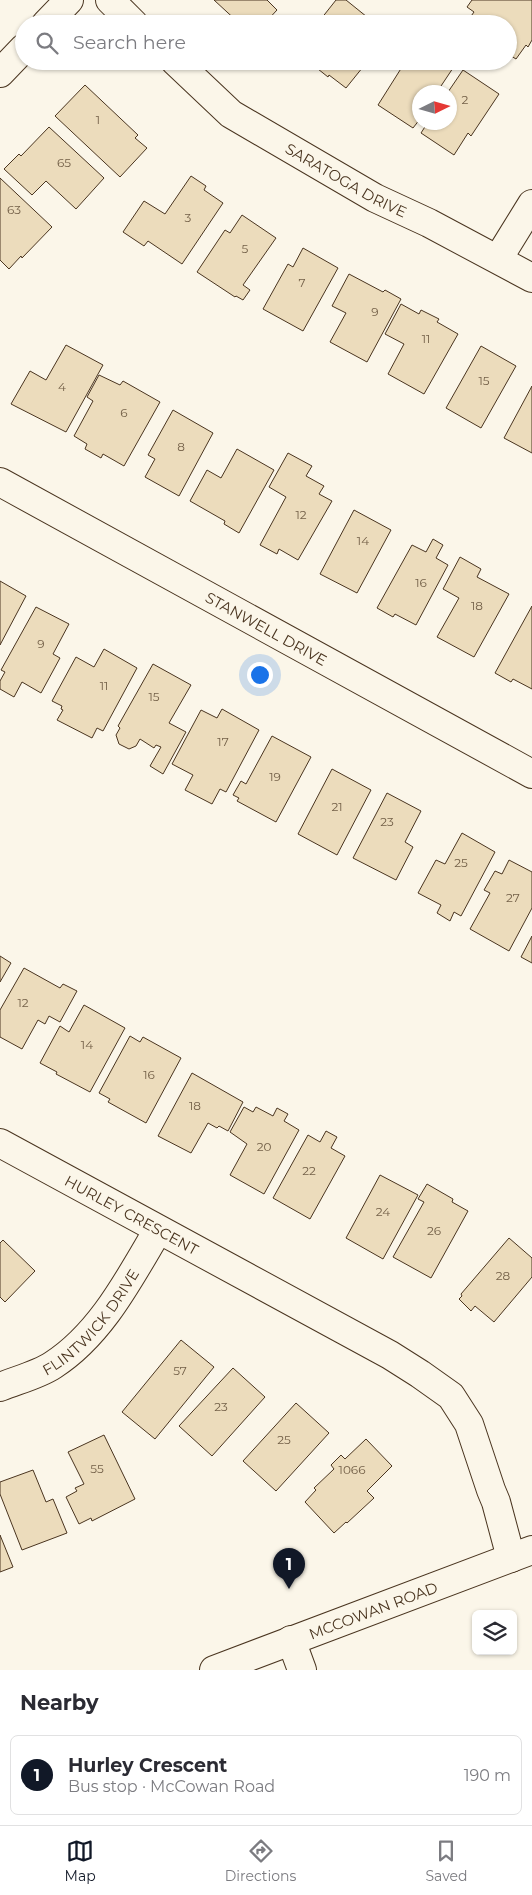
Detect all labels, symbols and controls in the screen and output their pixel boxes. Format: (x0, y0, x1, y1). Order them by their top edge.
search box (15, 15, 517, 70)
icon: search (33, 29, 61, 57)
text: Search here (73, 31, 186, 54)
north arrow (412, 85, 457, 130)
house number: 2 (462, 92, 469, 107)
house number: 1 (96, 112, 100, 127)
street label: SARATOGA DRIVE (282, 138, 410, 221)
house number: 65 (57, 155, 71, 170)
house number: 63 (7, 202, 21, 217)
house number: 3 (185, 210, 192, 225)
house number: 5 (242, 241, 249, 256)
house number: 7 (298, 275, 306, 290)
house number: 9 (371, 304, 379, 319)
house number: 11 (422, 331, 430, 346)
house number: 15 (478, 373, 490, 388)
house number: 4 (58, 379, 66, 394)
house number: 6 (120, 405, 128, 420)
house number: 8 (177, 439, 185, 454)
house number: 12 (295, 507, 307, 522)
house number: 14 (357, 533, 369, 548)
house number: 16 (415, 575, 427, 590)
street label: STANWELL DRIVE (202, 587, 331, 669)
house number: 18 (471, 598, 483, 613)
house number: 9 (37, 636, 45, 651)
your location (247, 662, 273, 688)
house number: 11 (100, 678, 108, 693)
house number: 15 (148, 689, 160, 704)
house number: 17 (217, 734, 229, 749)
house number: 19 (269, 769, 281, 784)
house number: 21 (331, 799, 343, 814)
house number: 23 (380, 814, 394, 829)
house number: 25 (454, 855, 468, 870)
house number: 27 (506, 890, 520, 905)
house number: 12 (17, 995, 29, 1010)
house number: 14 (81, 1037, 93, 1052)
house number: 16 (143, 1067, 155, 1082)
house number: 18 (189, 1098, 201, 1113)
house number: 20 (257, 1139, 271, 1154)
house number: 22 (302, 1163, 316, 1178)
street label: HURLEY CRESCENT (62, 1171, 202, 1259)
house number: 24 (376, 1204, 390, 1219)
house number: 26 (427, 1223, 441, 1238)
street label: FLINTWICK DRIVE (39, 1265, 143, 1379)
house number: 28 (496, 1268, 511, 1283)
house number: 57 (173, 1363, 187, 1378)
house number: 23 (214, 1399, 228, 1414)
house number: 25 (277, 1432, 291, 1447)
house number: 55 (90, 1461, 104, 1476)
house number: 1066 (339, 1462, 365, 1477)
pin: 1 (273, 1548, 305, 1589)
street label: MCCOWAN ROAD (306, 1577, 440, 1643)
map controls (472, 1610, 517, 1655)
button: layers (472, 1610, 517, 1655)
text: Nearby (20, 1690, 99, 1715)
text: Hurley Crescent (68, 1754, 227, 1777)
text: 1 (34, 1766, 40, 1785)
text: 190 m (464, 1766, 511, 1785)
text: Bus stop · McCowan Road (68, 1777, 275, 1796)
tab: Map (65, 1837, 96, 1885)
tab: Directions (225, 1837, 296, 1885)
tab: Saved (425, 1837, 467, 1885)

